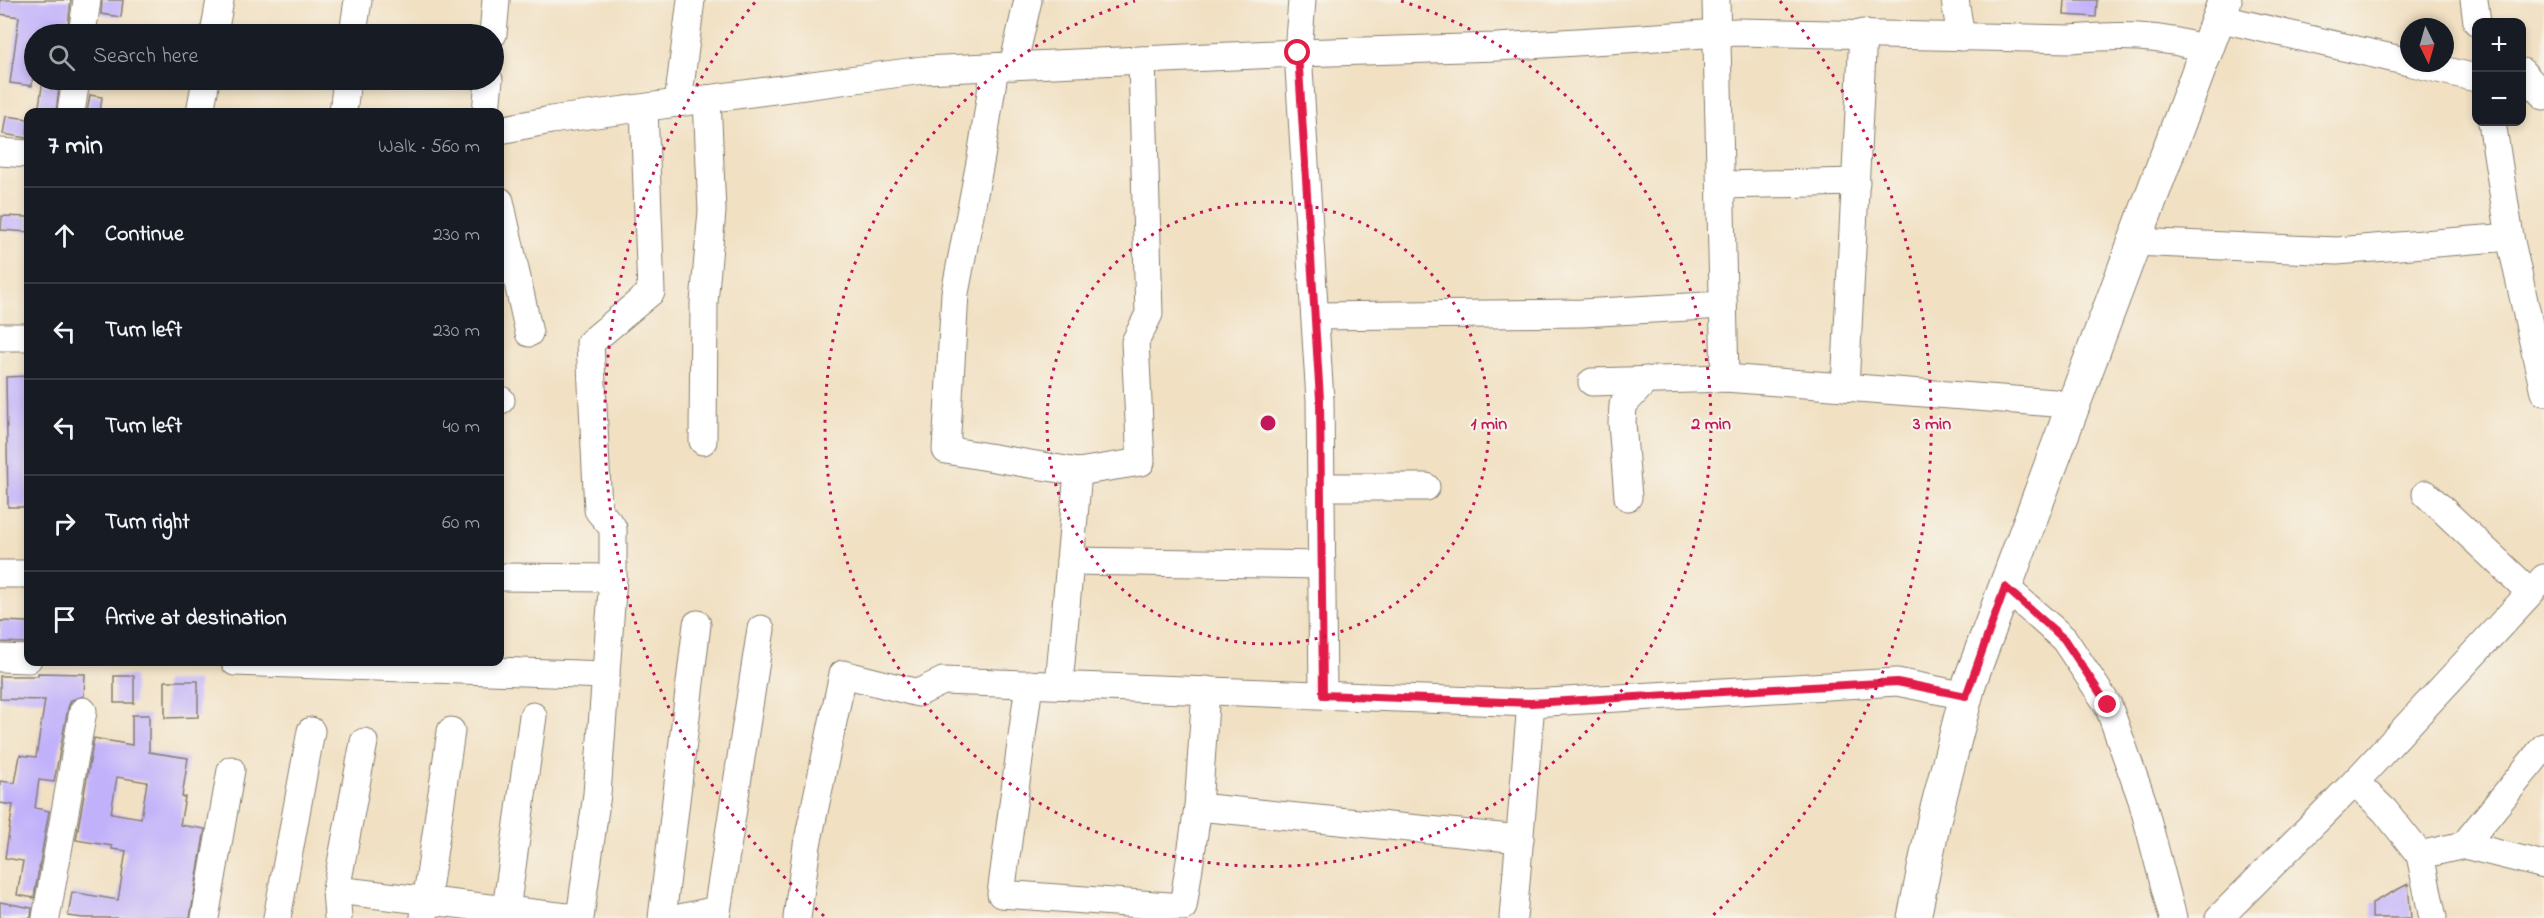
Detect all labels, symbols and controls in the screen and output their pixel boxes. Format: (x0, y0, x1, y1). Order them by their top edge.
north arrow (2400, 18, 2454, 72)
map controls (2472, 18, 2526, 126)
button: + (2472, 18, 2526, 72)
search box (24, 24, 504, 90)
route start (1284, 39, 1310, 65)
icon: search (45, 41, 78, 74)
text: Search here (93, 41, 198, 73)
button: − (2472, 72, 2526, 126)
text: 7 min (48, 128, 103, 166)
text: Walk · 560 m (378, 133, 480, 162)
icon: ahead (48, 219, 81, 252)
text: Continue (105, 219, 184, 251)
text: 230 m (433, 221, 480, 250)
icon: left (48, 315, 81, 348)
text: Turn left (105, 315, 182, 347)
text: 230 m (433, 317, 480, 346)
icon: left (48, 411, 81, 444)
text: Turn left (105, 411, 182, 443)
text: 1 min (1471, 412, 1507, 438)
text: 2 min (1690, 412, 1731, 438)
text: 3 min (1912, 412, 1951, 438)
text: 40 m (443, 413, 480, 442)
centre of rings (1258, 413, 1278, 433)
icon: right (48, 507, 81, 540)
text: Turn right (105, 507, 190, 539)
text: 60 m (442, 509, 480, 538)
icon: arrive (48, 603, 81, 636)
text: Arrive at destination (105, 603, 287, 635)
route end (2094, 691, 2120, 717)

